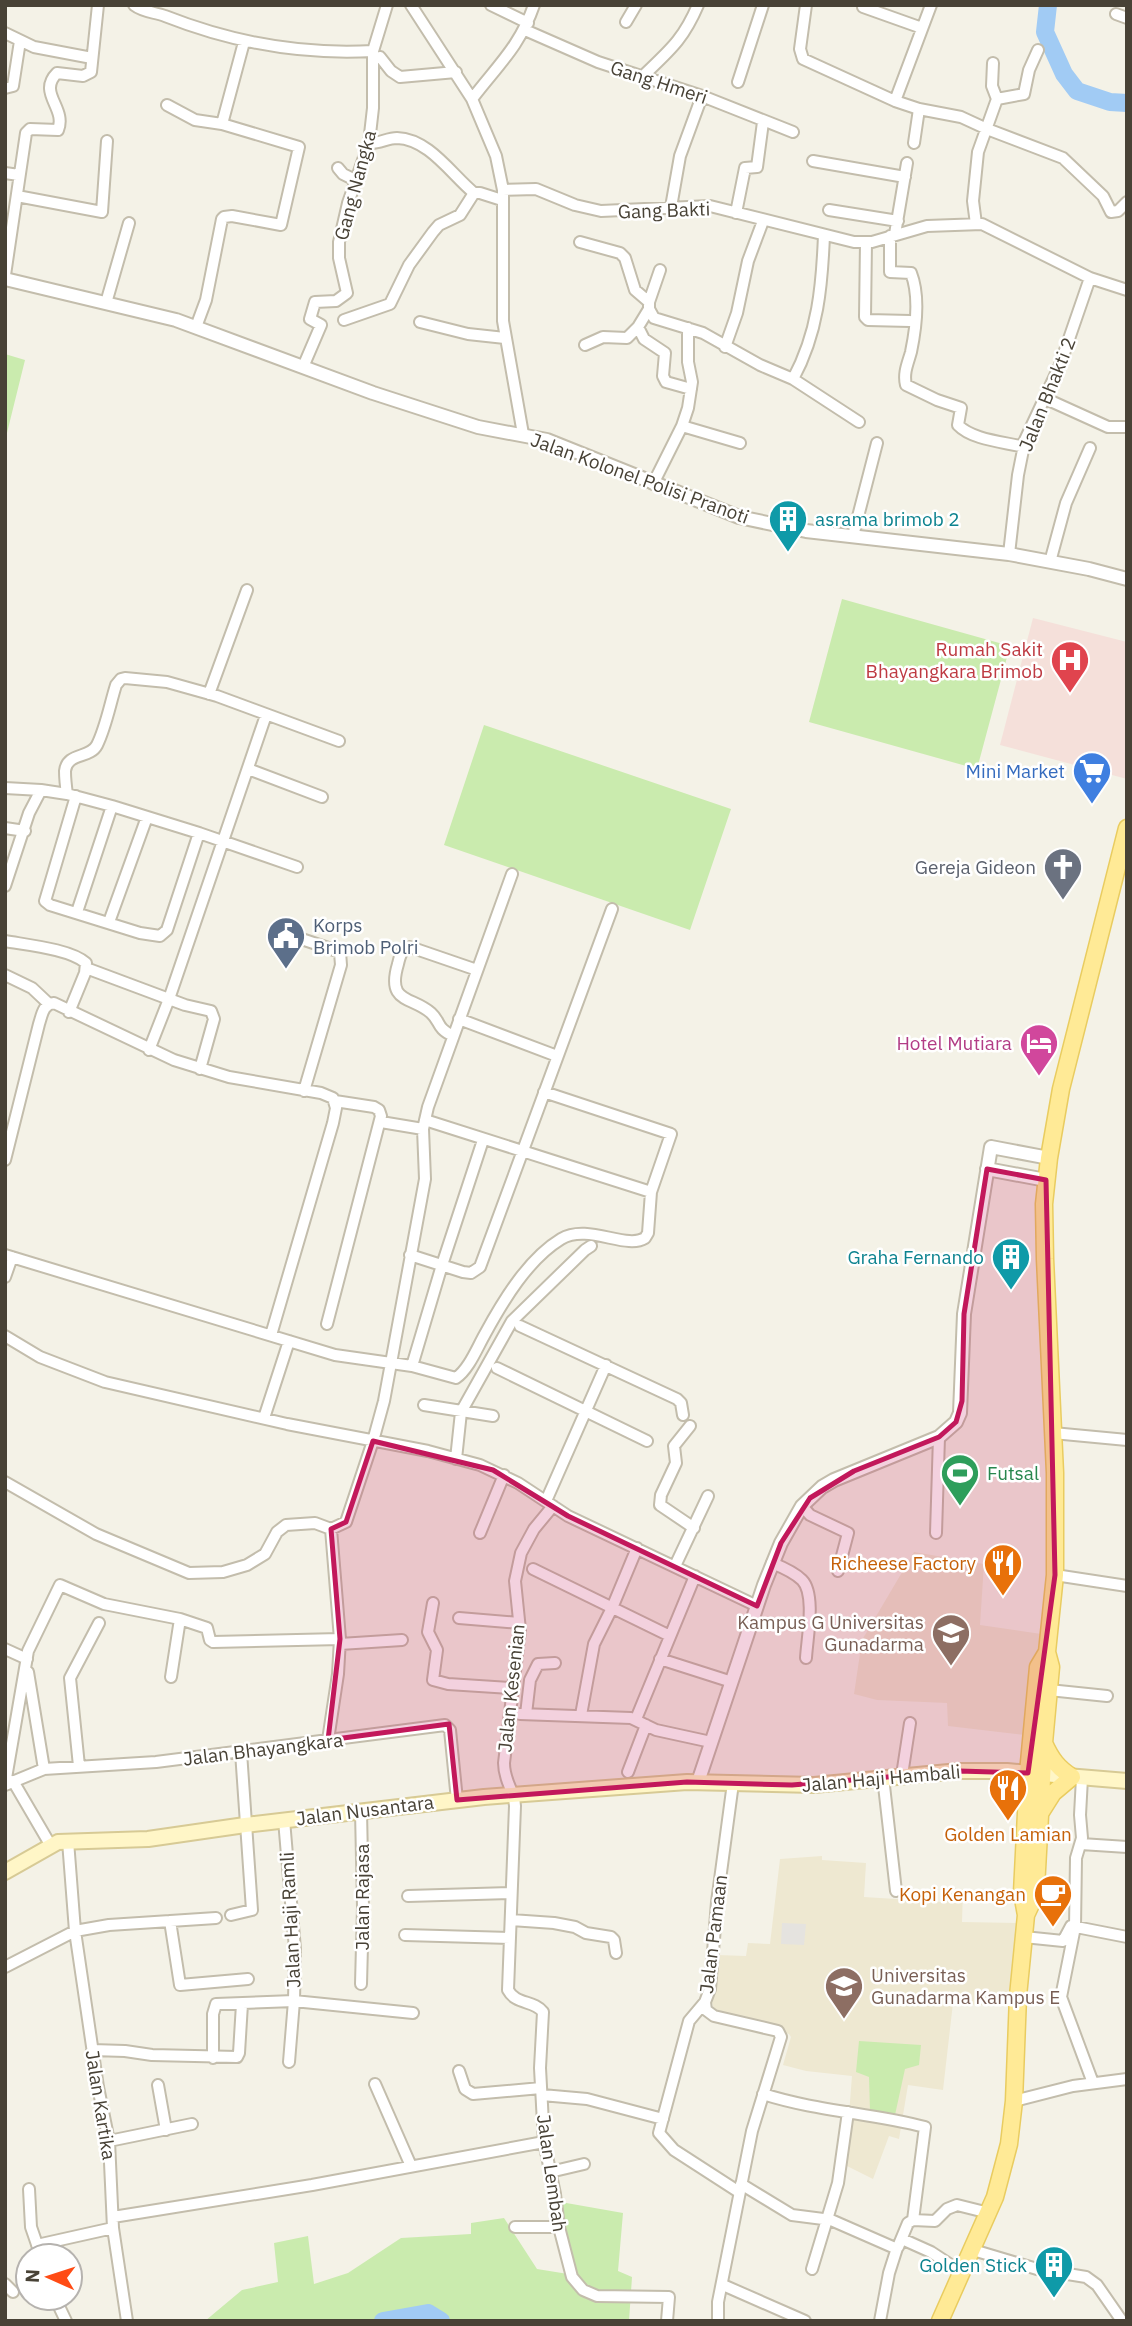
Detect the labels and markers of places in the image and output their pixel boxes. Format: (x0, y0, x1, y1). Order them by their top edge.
building icon: asrama brimob 2 (767, 498, 809, 553)
place label: asrama brimob 2 (815, 507, 960, 531)
place label: Rumah Sakit Bhayangkara Brimob (866, 637, 1043, 683)
hospital icon: Rumah Sakit Bhayangkara Brimob (1049, 639, 1091, 694)
supermarket icon: Mini Market (1071, 750, 1113, 805)
place label: Mini Market (965, 759, 1065, 783)
church icon: Gereja Gideon (1042, 846, 1084, 901)
place label: Gereja Gideon (915, 855, 1036, 879)
place label: Korps Brimob Polri (313, 913, 419, 959)
public building icon: Korps Brimob Polri (265, 915, 307, 970)
hotel icon: Hotel Mutiara (1018, 1022, 1060, 1077)
place label: Hotel Mutiara (896, 1031, 1012, 1055)
building icon: Graha Fernando (990, 1236, 1032, 1291)
place label: Graha Fernando (847, 1245, 984, 1269)
sports icon: Futsal (939, 1452, 981, 1507)
place label: Futsal (987, 1461, 1039, 1485)
restaurant icon: Richeese Factory (982, 1542, 1024, 1597)
place label: Richeese Factory (830, 1551, 977, 1575)
place label: Kampus G Universitas Gunadarma (737, 1610, 924, 1656)
school or university icon: Kampus G Universitas Gunadarma (930, 1612, 972, 1667)
restaurant icon: Golden Lamian (987, 1767, 1029, 1822)
place label: Golden Lamian (944, 1822, 1072, 1846)
cafe icon: Kopi Kenangan (1032, 1873, 1074, 1928)
place label: Kopi Kenangan (899, 1882, 1026, 1906)
place label: Universitas Gunadarma Kampus E (871, 1963, 1060, 2009)
school or university icon: Universitas Gunadarma Kampus E (823, 1965, 865, 2020)
building icon: Golden Stick (1033, 2244, 1075, 2299)
place label: Golden Stick (919, 2253, 1027, 2277)

